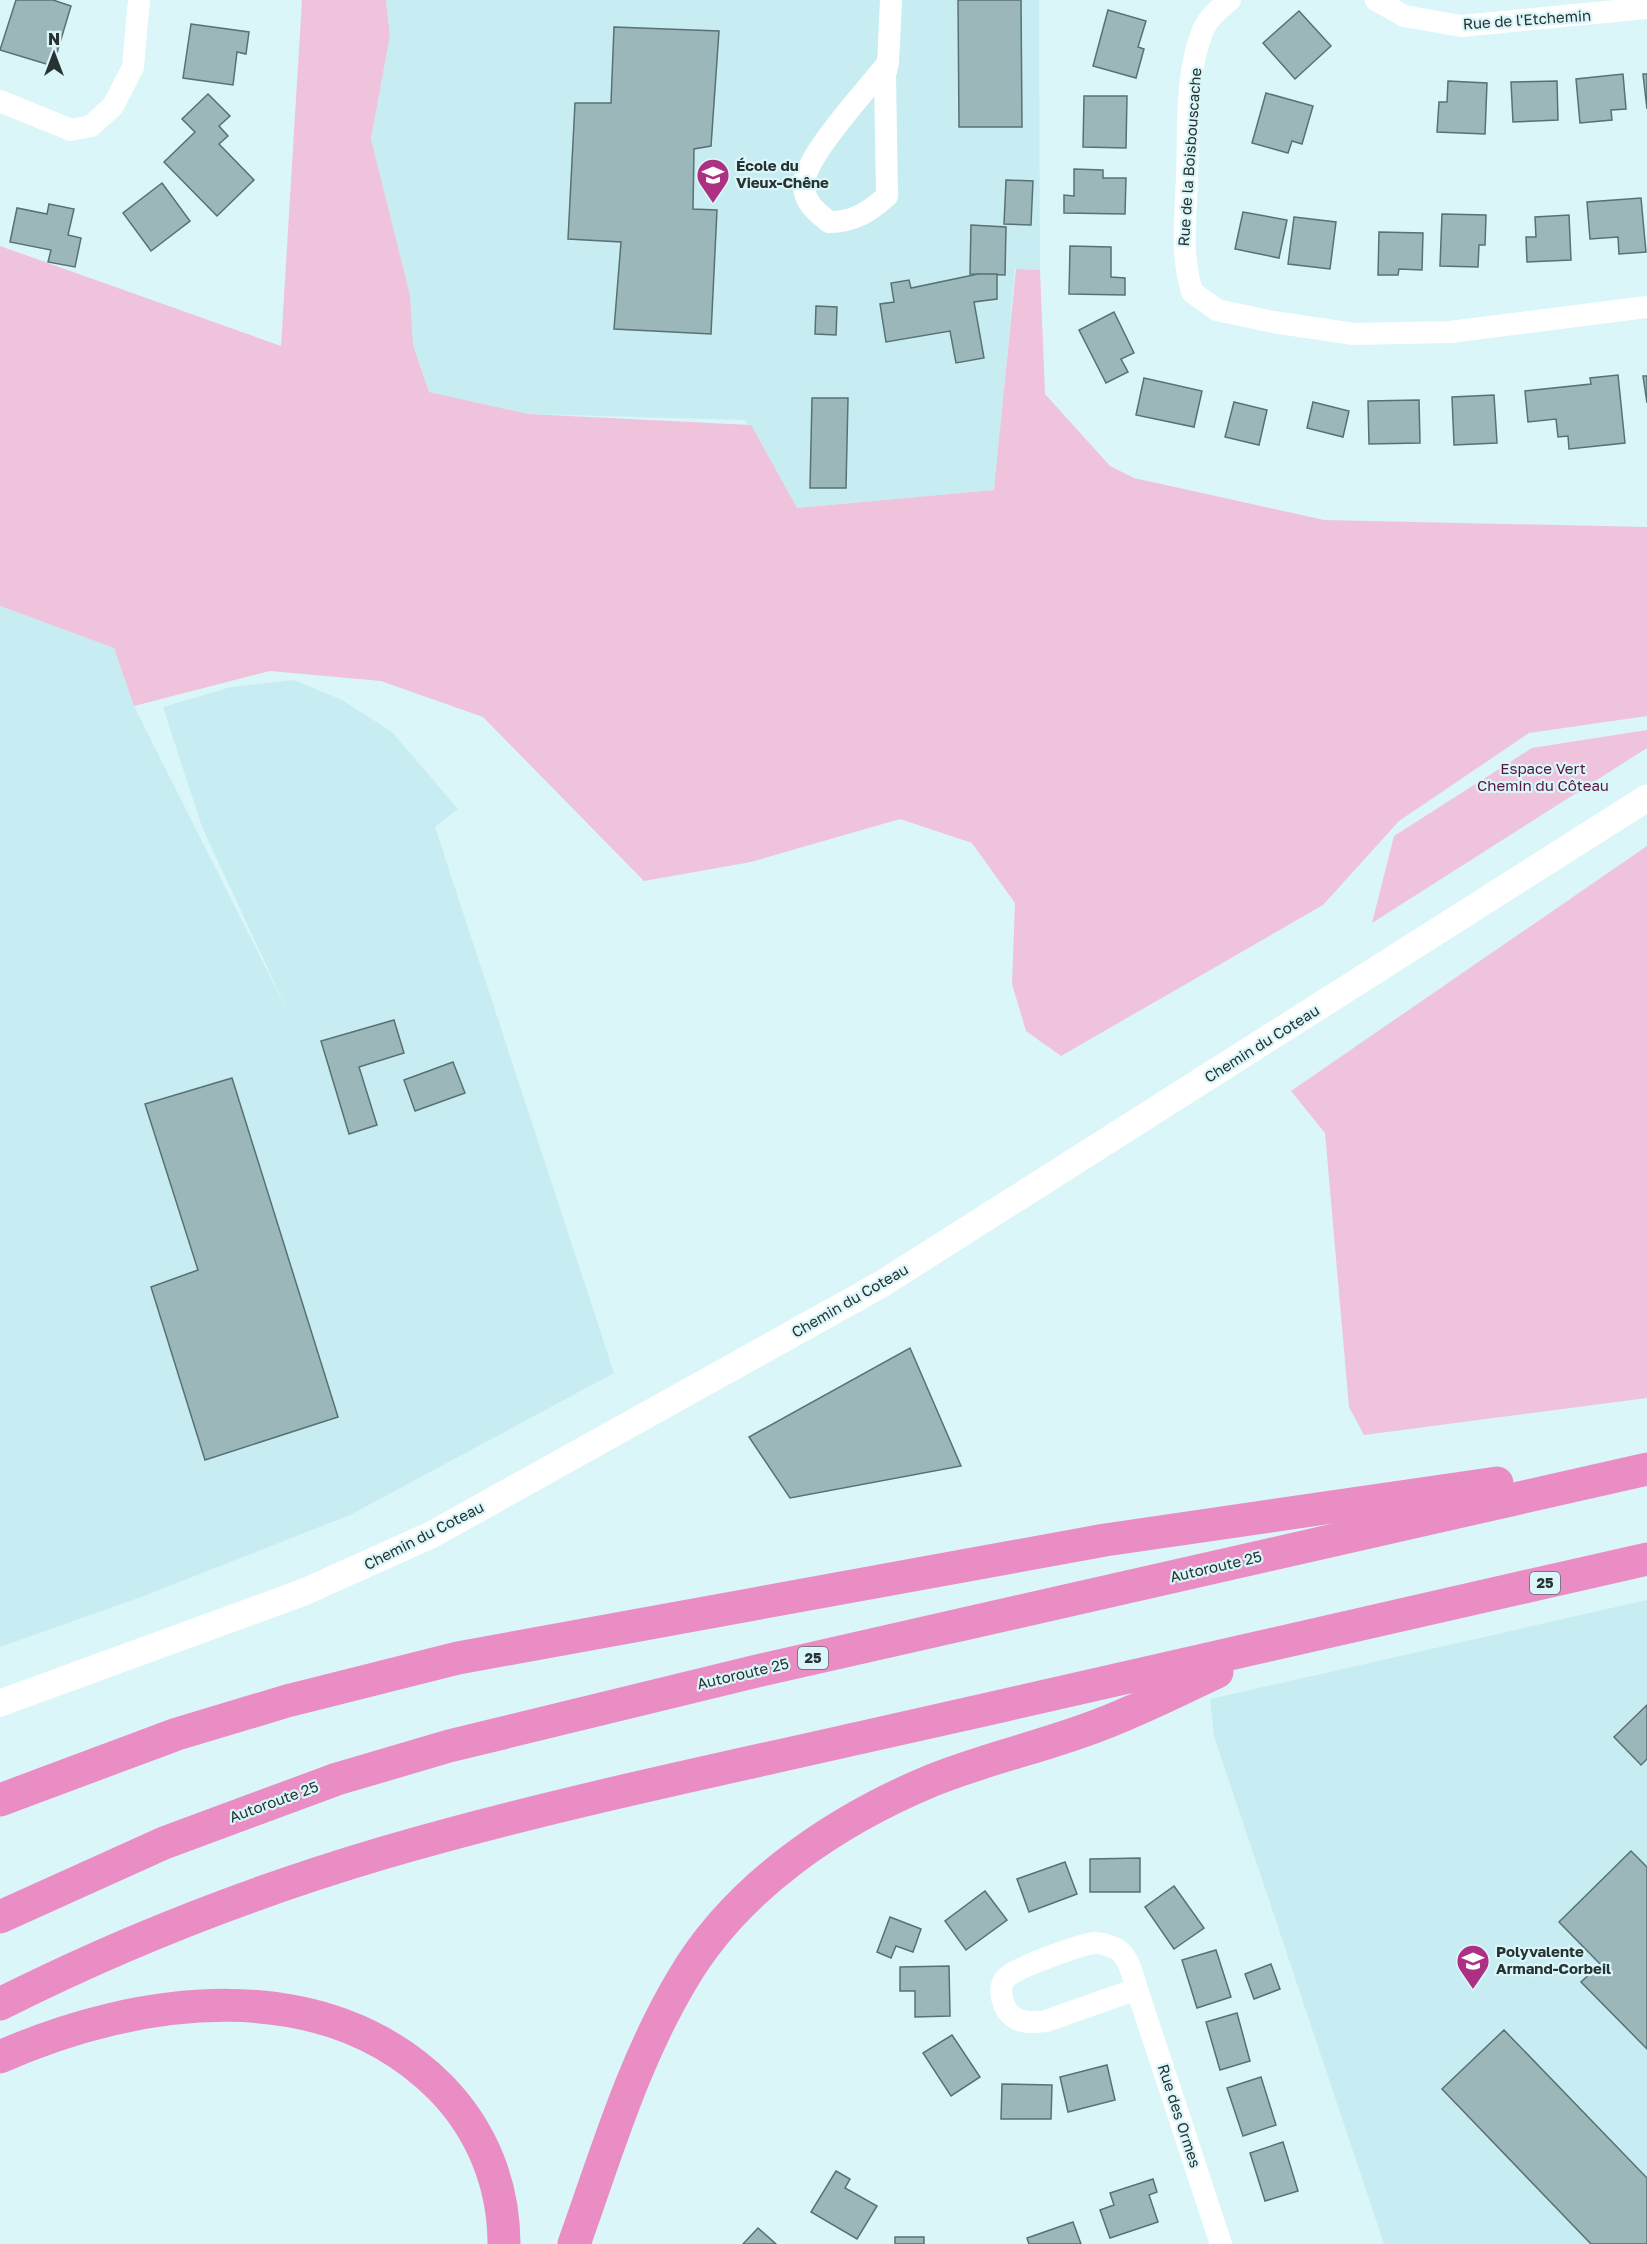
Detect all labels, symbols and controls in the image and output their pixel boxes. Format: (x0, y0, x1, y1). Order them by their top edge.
street label: Rue de l'Etchemin (1462, 6, 1592, 32)
north arrow (24, 24, 84, 84)
text: N (48, 29, 60, 49)
street label: Rue de la Boisbouscache (1174, 67, 1204, 247)
place label: École du Vieux-Chêne (736, 156, 829, 191)
school or university icon: École du Vieux-Chêne (695, 157, 731, 204)
park label: Espace Vert Chemin du Côteau (1477, 759, 1609, 794)
street label: Chemin du Coteau (1201, 1001, 1322, 1086)
street label: Chemin du Coteau (788, 1259, 911, 1341)
street label: Chemin du Coteau (361, 1497, 486, 1573)
street label: Autoroute 25 (1168, 1547, 1263, 1585)
road number: 25 (1530, 1572, 1560, 1594)
road number: 25 (798, 1647, 828, 1669)
street label: Autoroute 25 (695, 1654, 790, 1692)
street label: Autoroute 25 (227, 1777, 321, 1825)
place label: Polyvalente Armand-Corbeil (1496, 1942, 1611, 1977)
school or university icon: Polyvalente Armand-Corbeil (1455, 1943, 1491, 1990)
street label: Rue des Ormes (1155, 2062, 1205, 2170)

